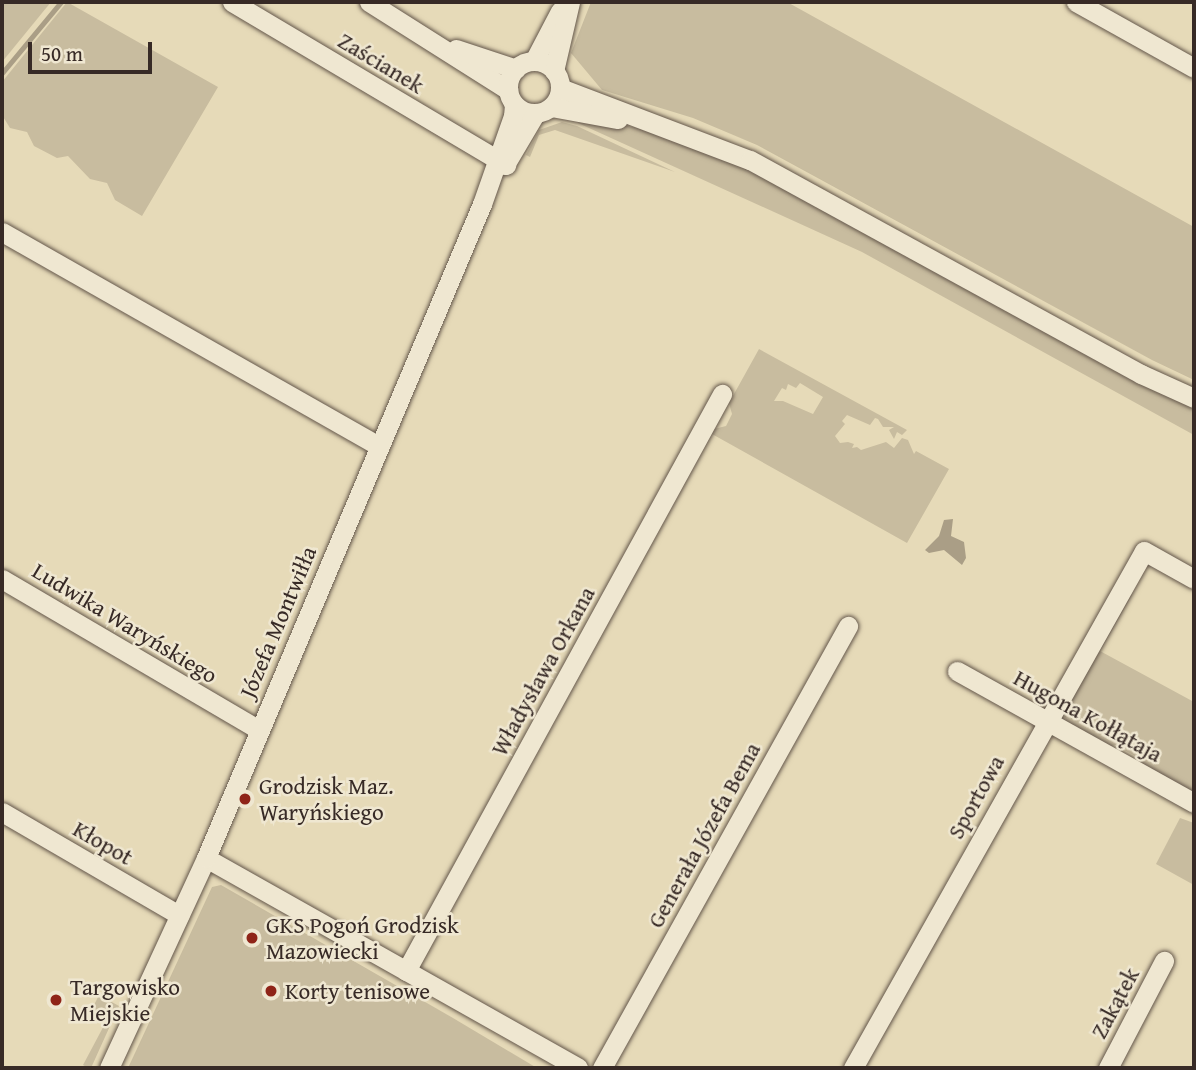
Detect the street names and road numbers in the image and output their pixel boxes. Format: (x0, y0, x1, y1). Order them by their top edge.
street label: Zaścianek (333, 27, 429, 99)
street label: Józefa Montwiłła (234, 542, 322, 702)
street label: Ludwika Waryńskiego (27, 557, 223, 689)
street label: Władysława Orkana (485, 582, 601, 760)
street label: Hugona Kołłątaja (1009, 664, 1167, 768)
street label: Generała Józefa Bema (642, 738, 766, 932)
street label: Sportowa (942, 750, 1010, 844)
street label: Kłopot (68, 815, 138, 871)
street label: Zakątek (1085, 963, 1145, 1043)

